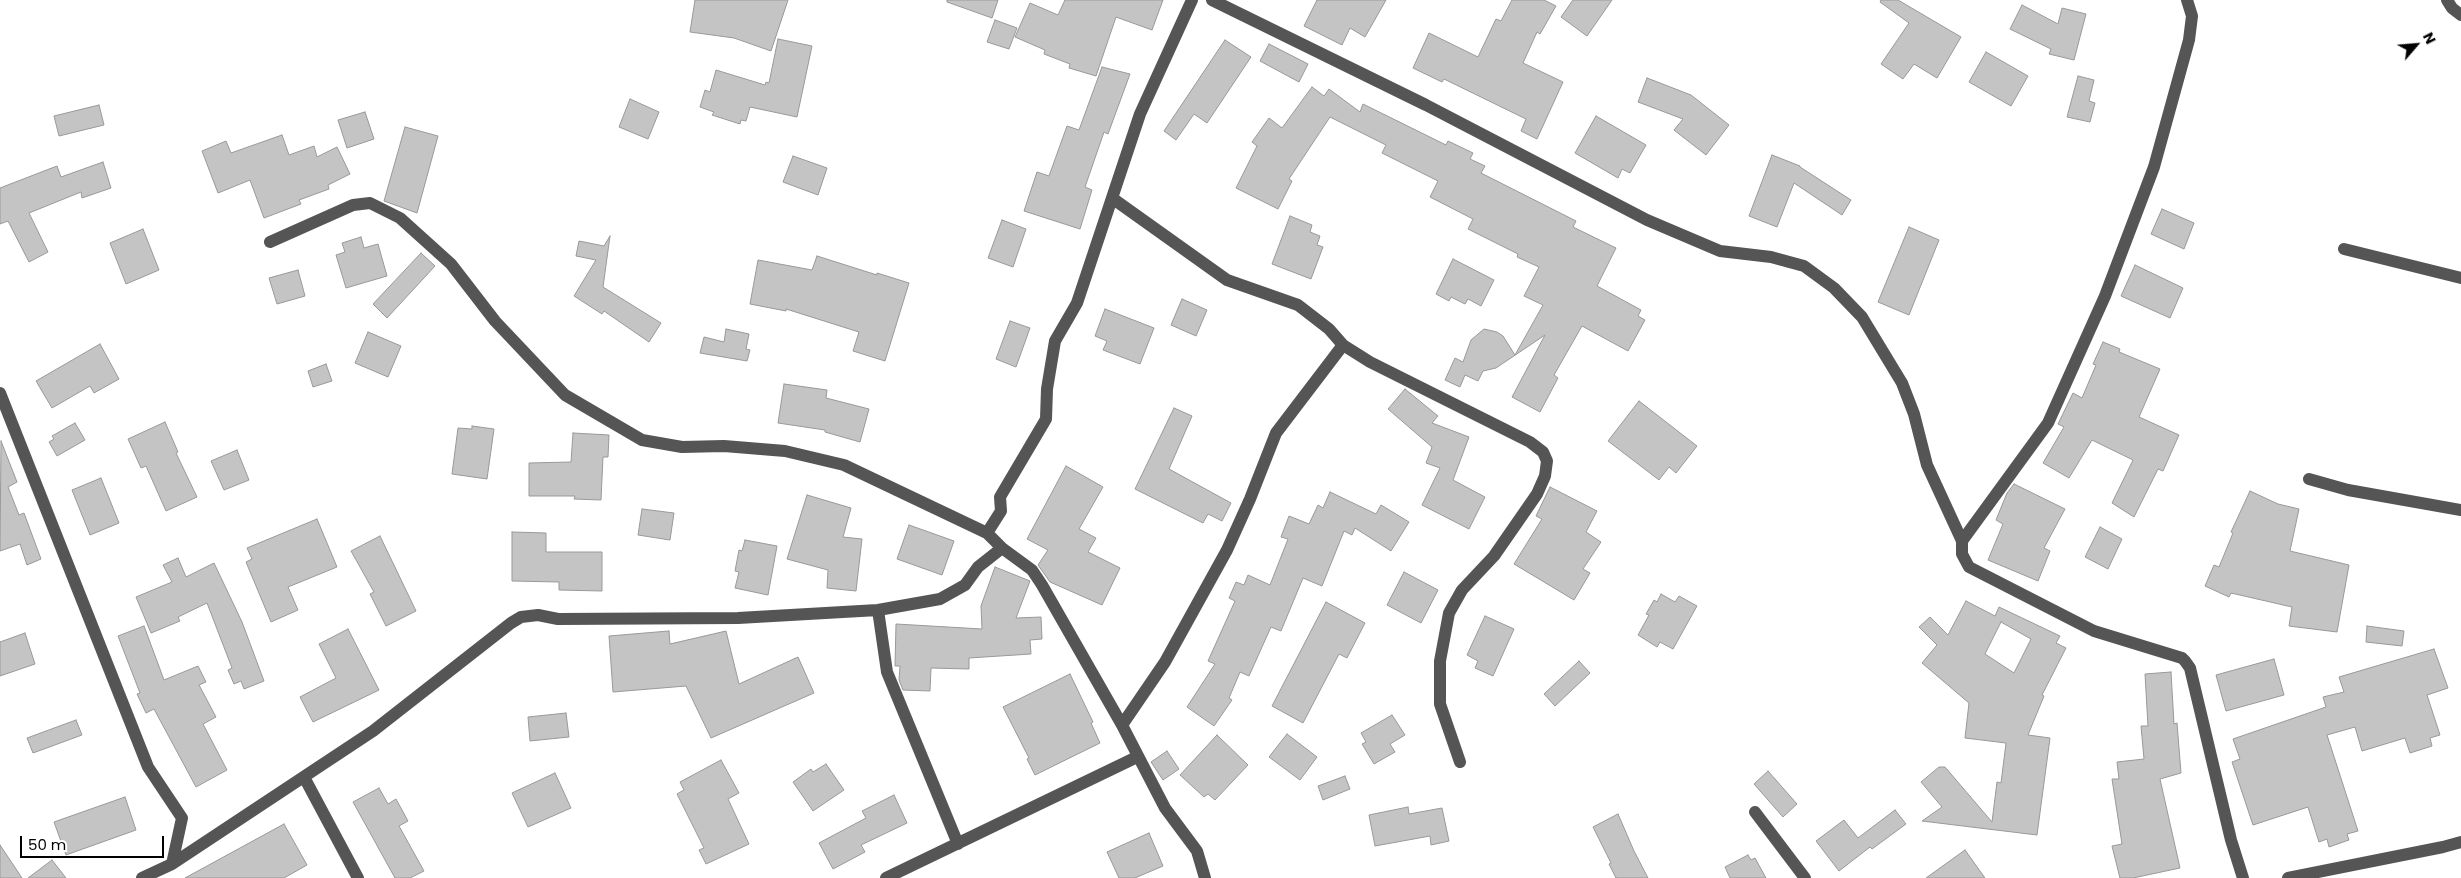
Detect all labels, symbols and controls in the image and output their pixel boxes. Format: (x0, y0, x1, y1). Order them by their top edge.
north arrow (2391, 20, 2441, 70)
text: N (2418, 29, 2441, 47)
scale bar (22, 826, 166, 858)
text: 50 m (28, 834, 66, 855)

